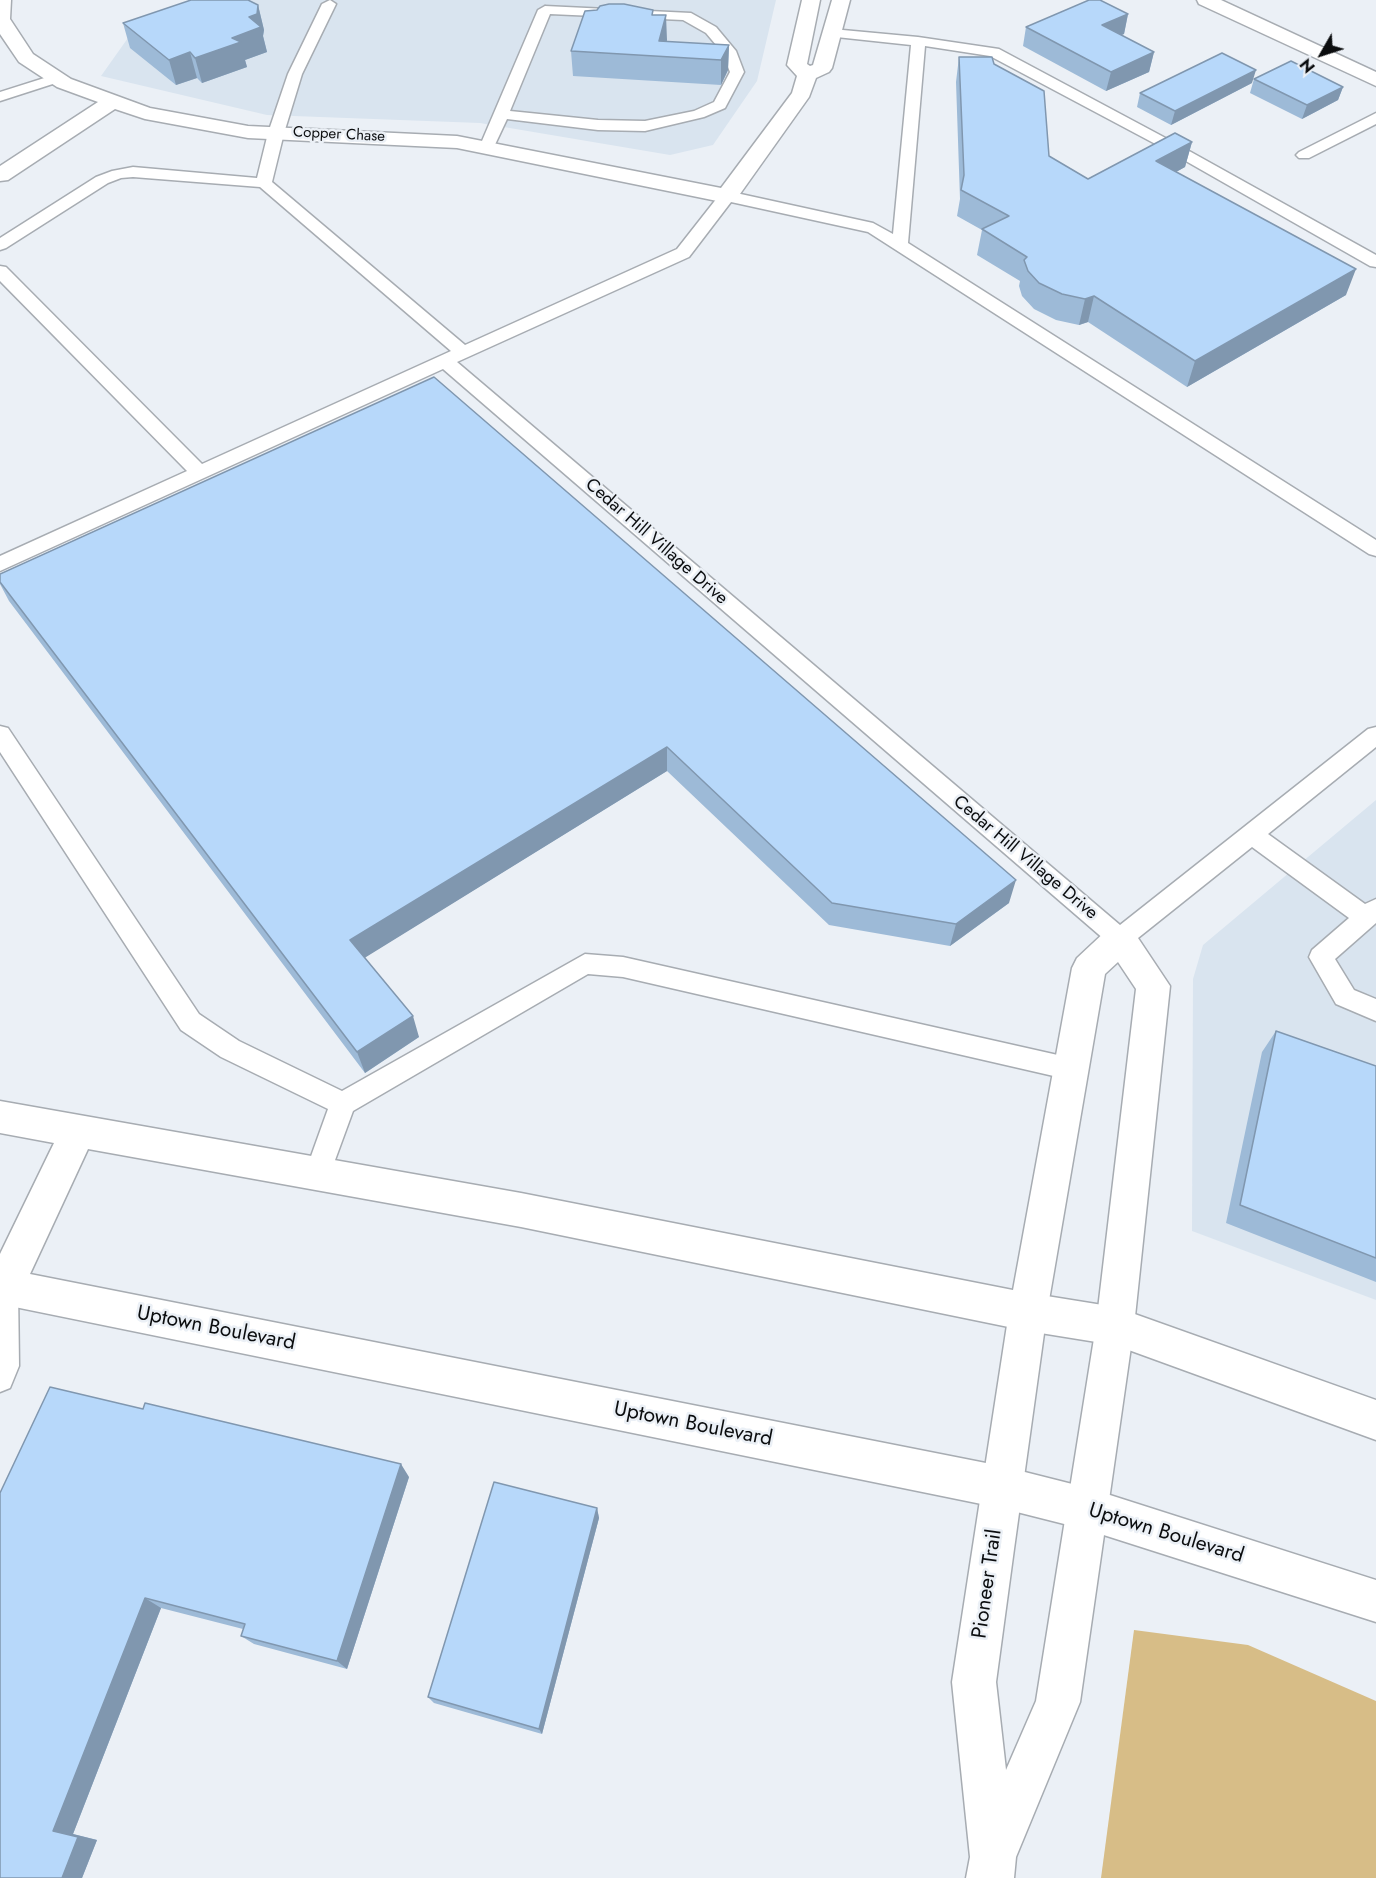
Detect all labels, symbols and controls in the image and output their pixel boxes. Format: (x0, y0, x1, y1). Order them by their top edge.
north arrow (1292, 24, 1352, 84)
text: N (1295, 53, 1321, 78)
street label: Copper Chase (293, 124, 385, 146)
street label: Cedar Hill Village Drive (580, 474, 732, 610)
street label: Cedar Hill Village Drive (948, 791, 1102, 925)
street label: Uptown Boulevard (135, 1301, 297, 1357)
street label: Uptown Boulevard (612, 1397, 774, 1453)
street label: Uptown Boulevard (1085, 1498, 1247, 1570)
street label: Pioneer Trail (968, 1528, 1008, 1640)

